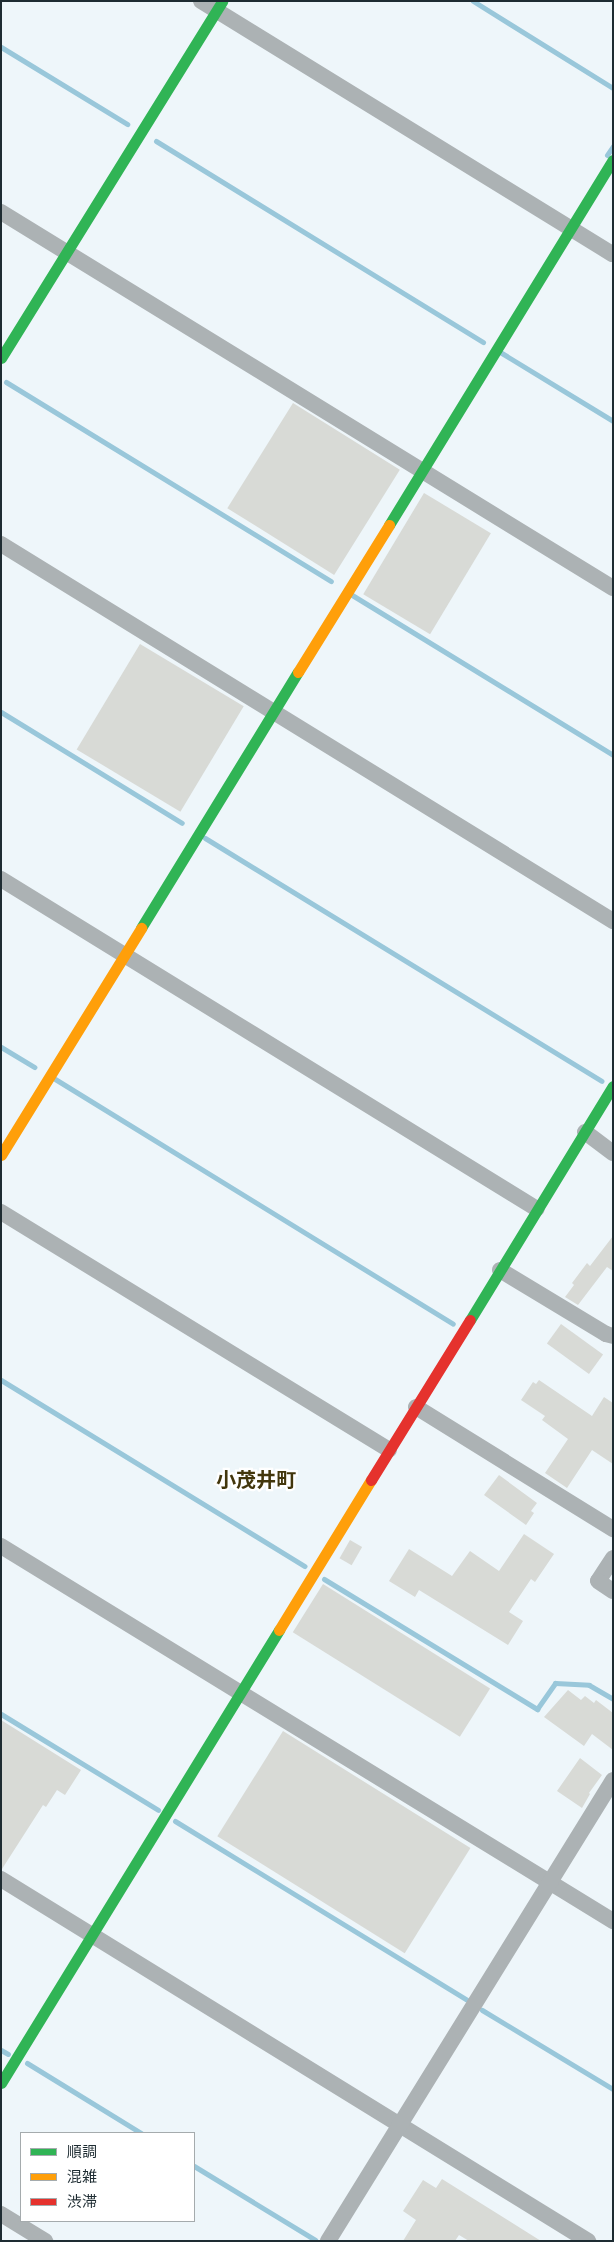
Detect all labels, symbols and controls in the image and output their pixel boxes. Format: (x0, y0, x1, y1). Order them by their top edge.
district label: 小茂井町 (216, 1468, 296, 1492)
legend (20, 2132, 195, 2222)
text: 順調 (67, 2141, 97, 2163)
text: 混雑 (67, 2166, 97, 2188)
text: 渋滞 (67, 2191, 97, 2213)

